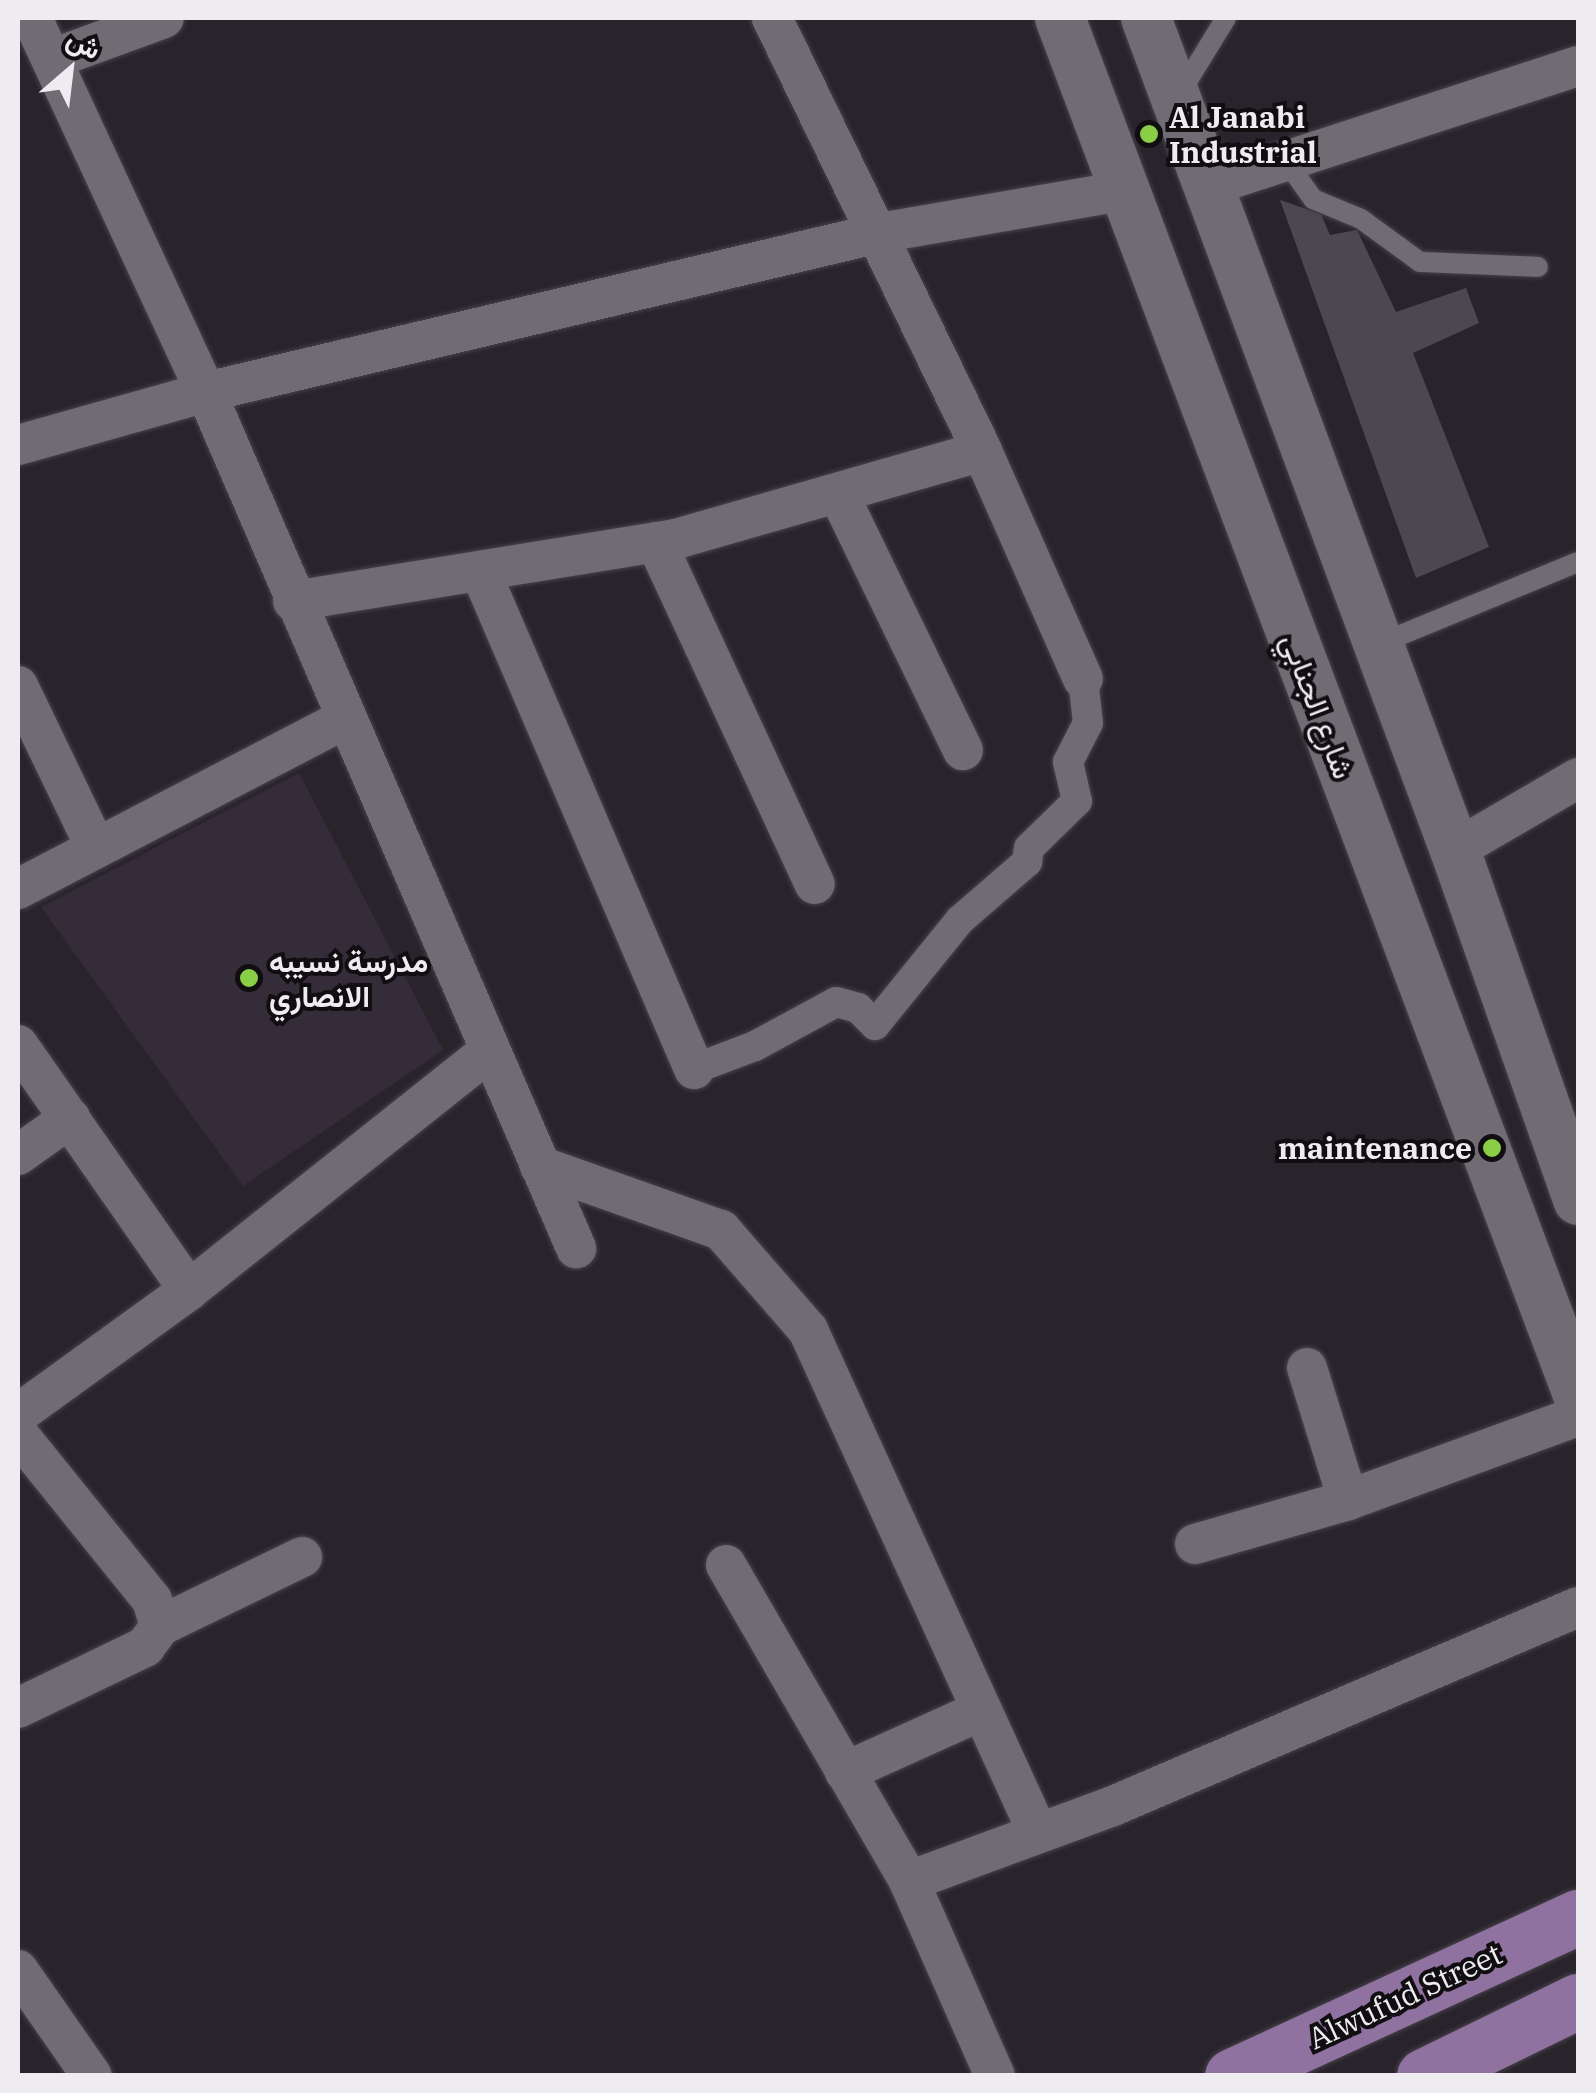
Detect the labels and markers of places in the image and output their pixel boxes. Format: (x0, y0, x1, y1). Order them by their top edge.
place label: Al Janabi Industrial (1169, 99, 1317, 170)
marker: Al Janabi Industrial (1138, 123, 1160, 145)
place label: مدرسة نسيبه الانصاري (269, 943, 428, 1014)
marker: مدرسة نسيبه الانصاري (238, 967, 260, 989)
place label: maintenance (1278, 1130, 1472, 1166)
marker: maintenance (1481, 1137, 1503, 1159)

